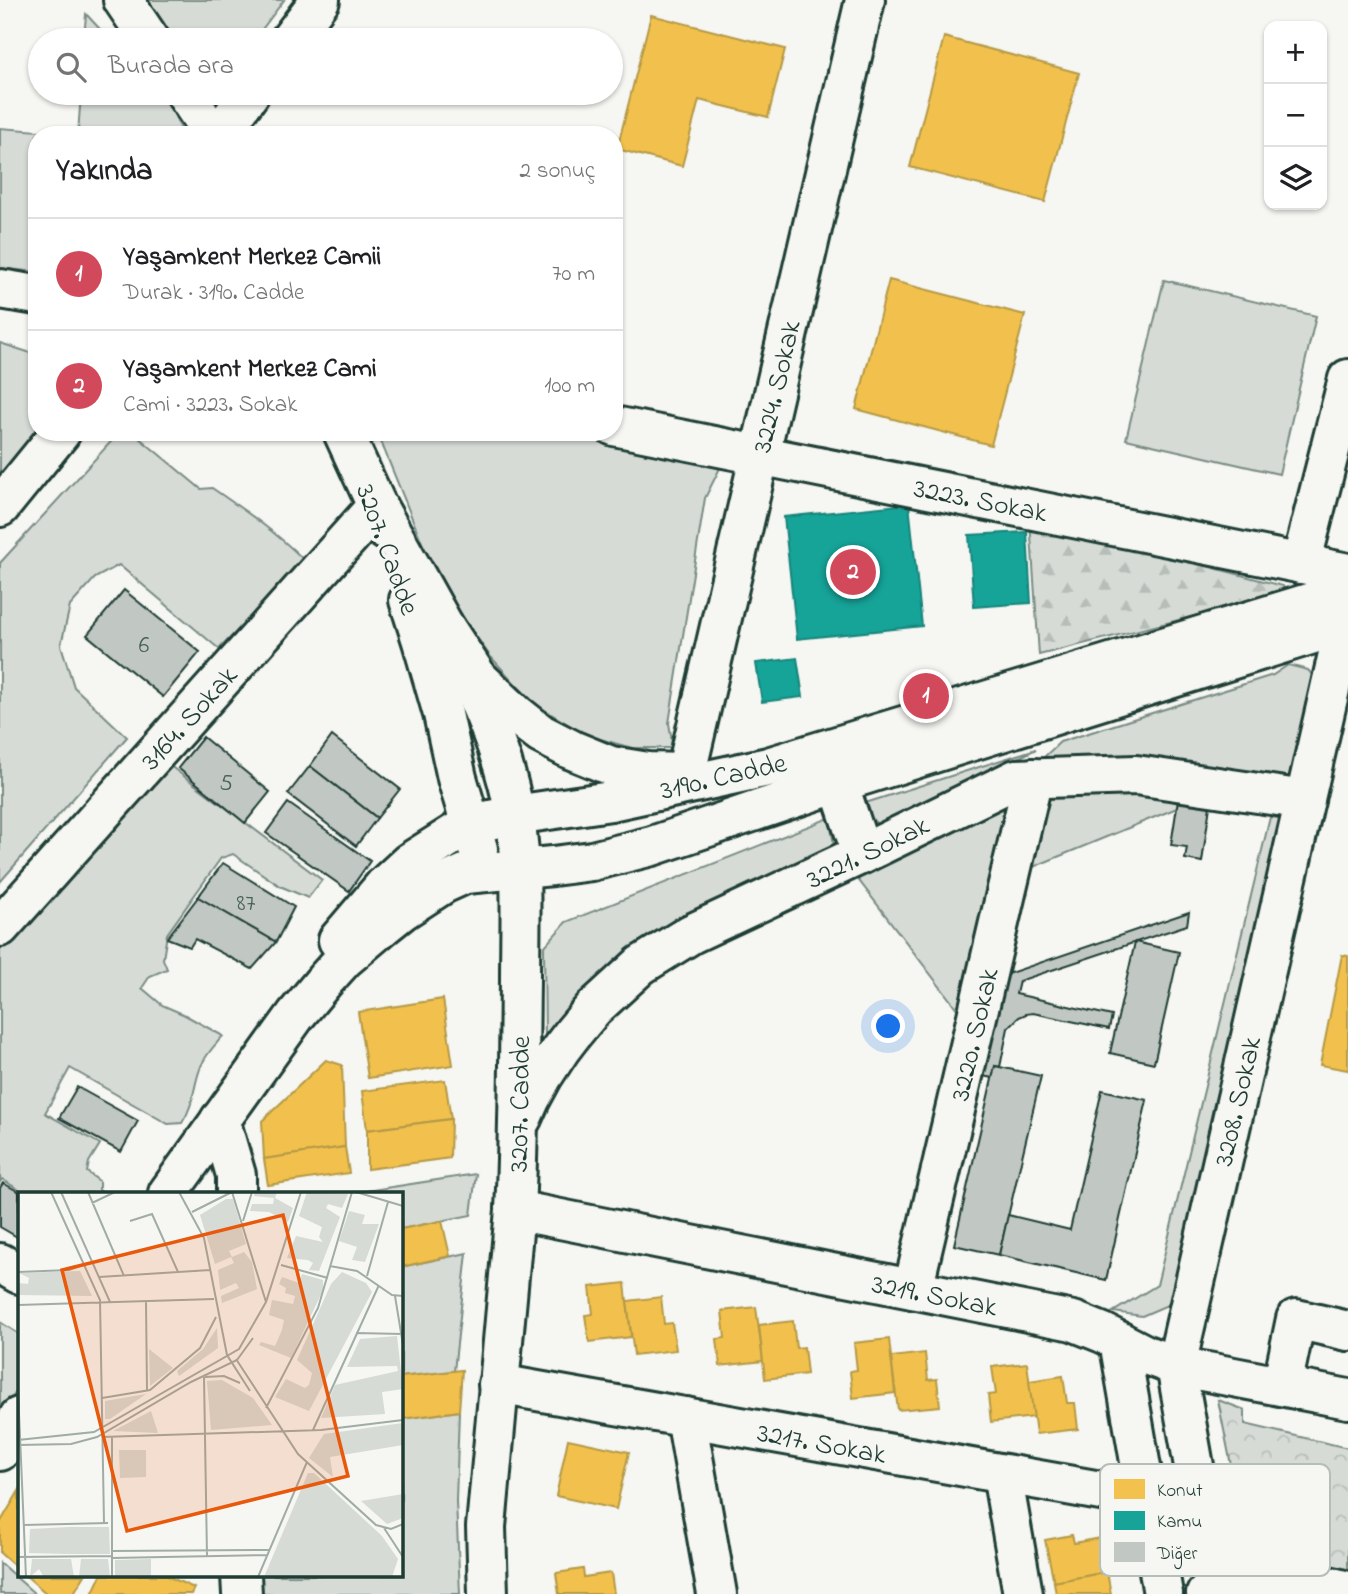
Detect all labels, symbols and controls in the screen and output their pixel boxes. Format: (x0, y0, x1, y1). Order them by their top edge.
map controls (1264, 21, 1327, 210)
button: + (1264, 21, 1327, 84)
search box (28, 28, 623, 105)
icon: search (52, 48, 90, 86)
text: Burada ara (108, 48, 234, 86)
button: − (1264, 84, 1327, 147)
button: layers (1264, 147, 1327, 210)
text: Yakında (56, 150, 152, 194)
text: 2 sonuç (520, 155, 595, 188)
text: Yaşamkent Merkez Camii (123, 239, 381, 277)
text: 1 (75, 258, 83, 291)
text: 70 m (552, 258, 595, 291)
text: Durak · 3190. Cadde (123, 277, 304, 310)
street label: 3224. Sokak (743, 316, 814, 457)
text: Yaşamkent Merkez Cami (123, 351, 377, 389)
text: 2 (73, 370, 85, 403)
text: 100 m (544, 370, 595, 403)
text: Cami · 3223. Sokak (123, 389, 297, 422)
street label: 3223. Sokak (910, 469, 1051, 536)
street label: 3207. Cadde (343, 479, 428, 622)
pin: 2 (830, 546, 876, 598)
house number: 6 (139, 629, 150, 664)
street label: 3164. Sokak (132, 657, 249, 781)
pin: 1 (903, 670, 949, 722)
street label: 3190. Cadde (657, 744, 791, 813)
house number: 5 (219, 767, 233, 802)
street label: 3221. Sokak (800, 806, 938, 902)
house number: 87 (237, 887, 256, 922)
street label: 3220. Sokak (941, 963, 1012, 1105)
your location (871, 1009, 905, 1043)
street label: 3208. Sokak (1205, 1032, 1274, 1171)
street label: 3207. Cadde (500, 1035, 543, 1173)
inset map (18, 1192, 402, 1576)
street label: 3219. Sokak (868, 1265, 1001, 1330)
street label: 3217. Sokak (754, 1414, 890, 1477)
legend (1100, 1464, 1330, 1576)
text: Konut (1157, 1478, 1203, 1505)
text: Kamu (1157, 1509, 1202, 1536)
text: Diğer (1156, 1541, 1197, 1570)

